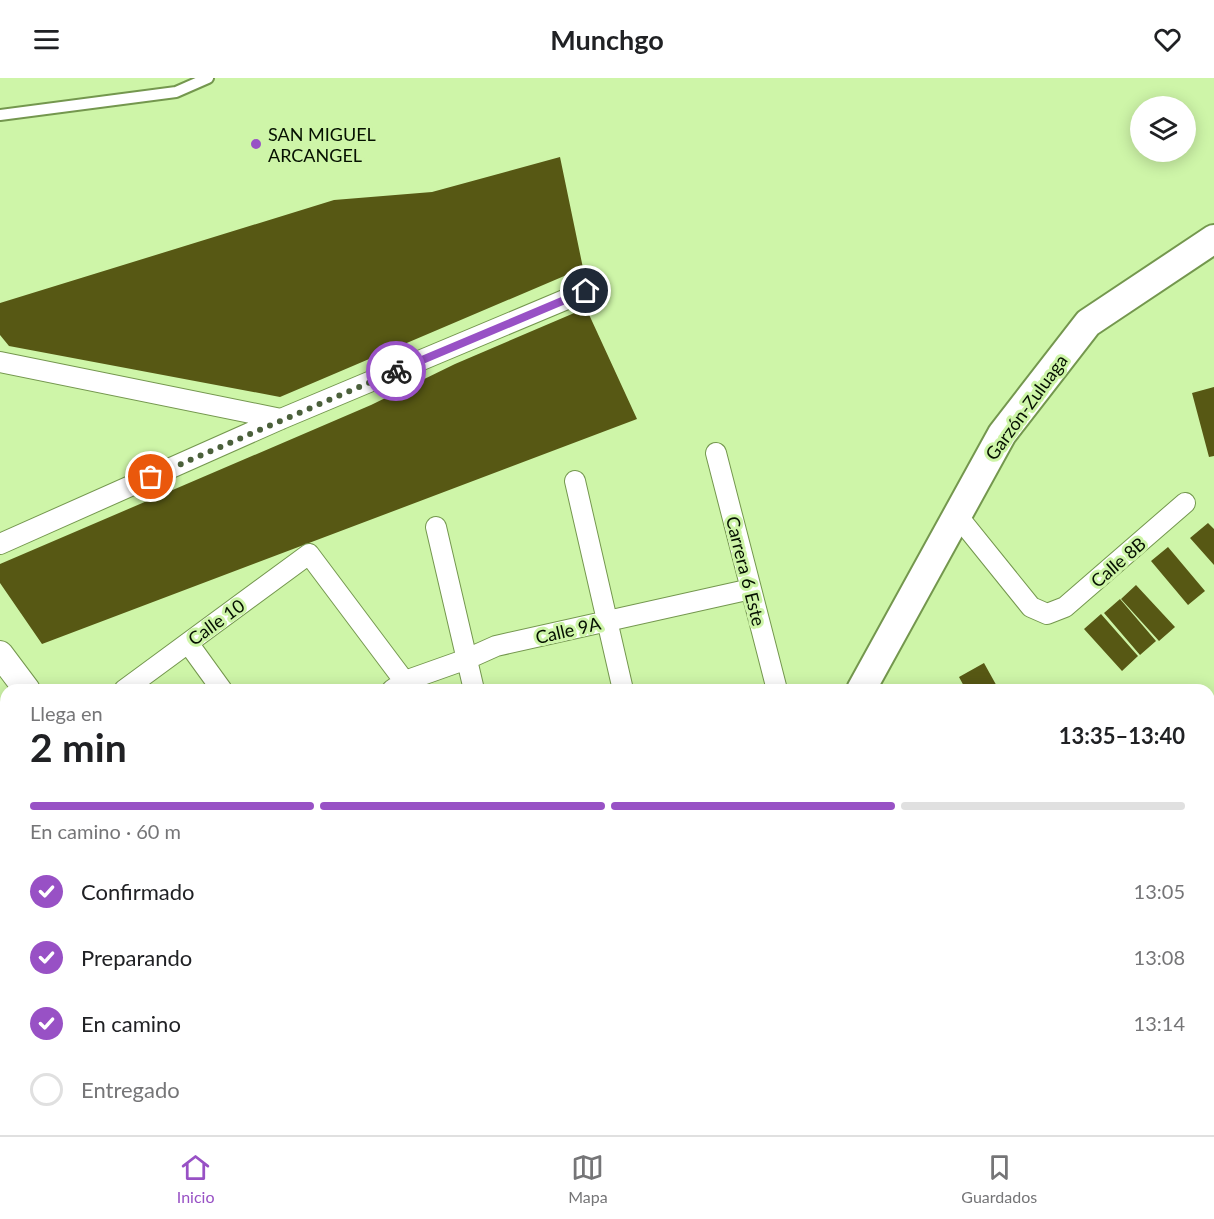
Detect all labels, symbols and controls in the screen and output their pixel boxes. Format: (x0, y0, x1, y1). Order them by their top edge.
icon: menu (30, 23, 63, 56)
text: Munchgo (550, 23, 664, 56)
icon: heart (1151, 23, 1184, 56)
map controls (1130, 96, 1196, 162)
button: layers (1130, 96, 1196, 162)
place label: SAN MIGUEL ARCANGEL (268, 123, 376, 166)
marker: SAN MIGUEL ARCANGEL (249, 137, 263, 151)
pin (560, 265, 611, 316)
icon: home (569, 274, 602, 307)
courier (366, 341, 426, 401)
street label: Garzón-Zuluaga (980, 350, 1072, 464)
icon: bike (380, 355, 413, 388)
pin (125, 451, 176, 502)
icon: bag (134, 460, 167, 493)
street label: Carrera 6 Este (722, 514, 770, 628)
street label: Calle 8B (1086, 532, 1150, 592)
street label: Calle 10 (183, 594, 249, 650)
street label: Calle 9A (533, 612, 604, 648)
text: Llega en (30, 701, 103, 725)
text: 13:35–13:40 (1059, 722, 1185, 749)
text: 2 min (30, 724, 127, 770)
text: En camino · 60 m (30, 819, 181, 843)
icon: check (30, 875, 63, 908)
text: Confirmado (81, 878, 194, 905)
text: 13:05 (1134, 879, 1185, 903)
icon: check (30, 941, 63, 974)
text: Preparando (81, 944, 192, 971)
text: 13:08 (1134, 945, 1185, 969)
icon: check (30, 1007, 63, 1040)
text: En camino (81, 1010, 181, 1037)
text: 13:14 (1134, 1011, 1185, 1035)
text: Entregado (81, 1076, 180, 1103)
tab: Inicio (177, 1151, 215, 1206)
tab: Mapa (568, 1151, 608, 1206)
tab: Guardados (961, 1151, 1037, 1206)

